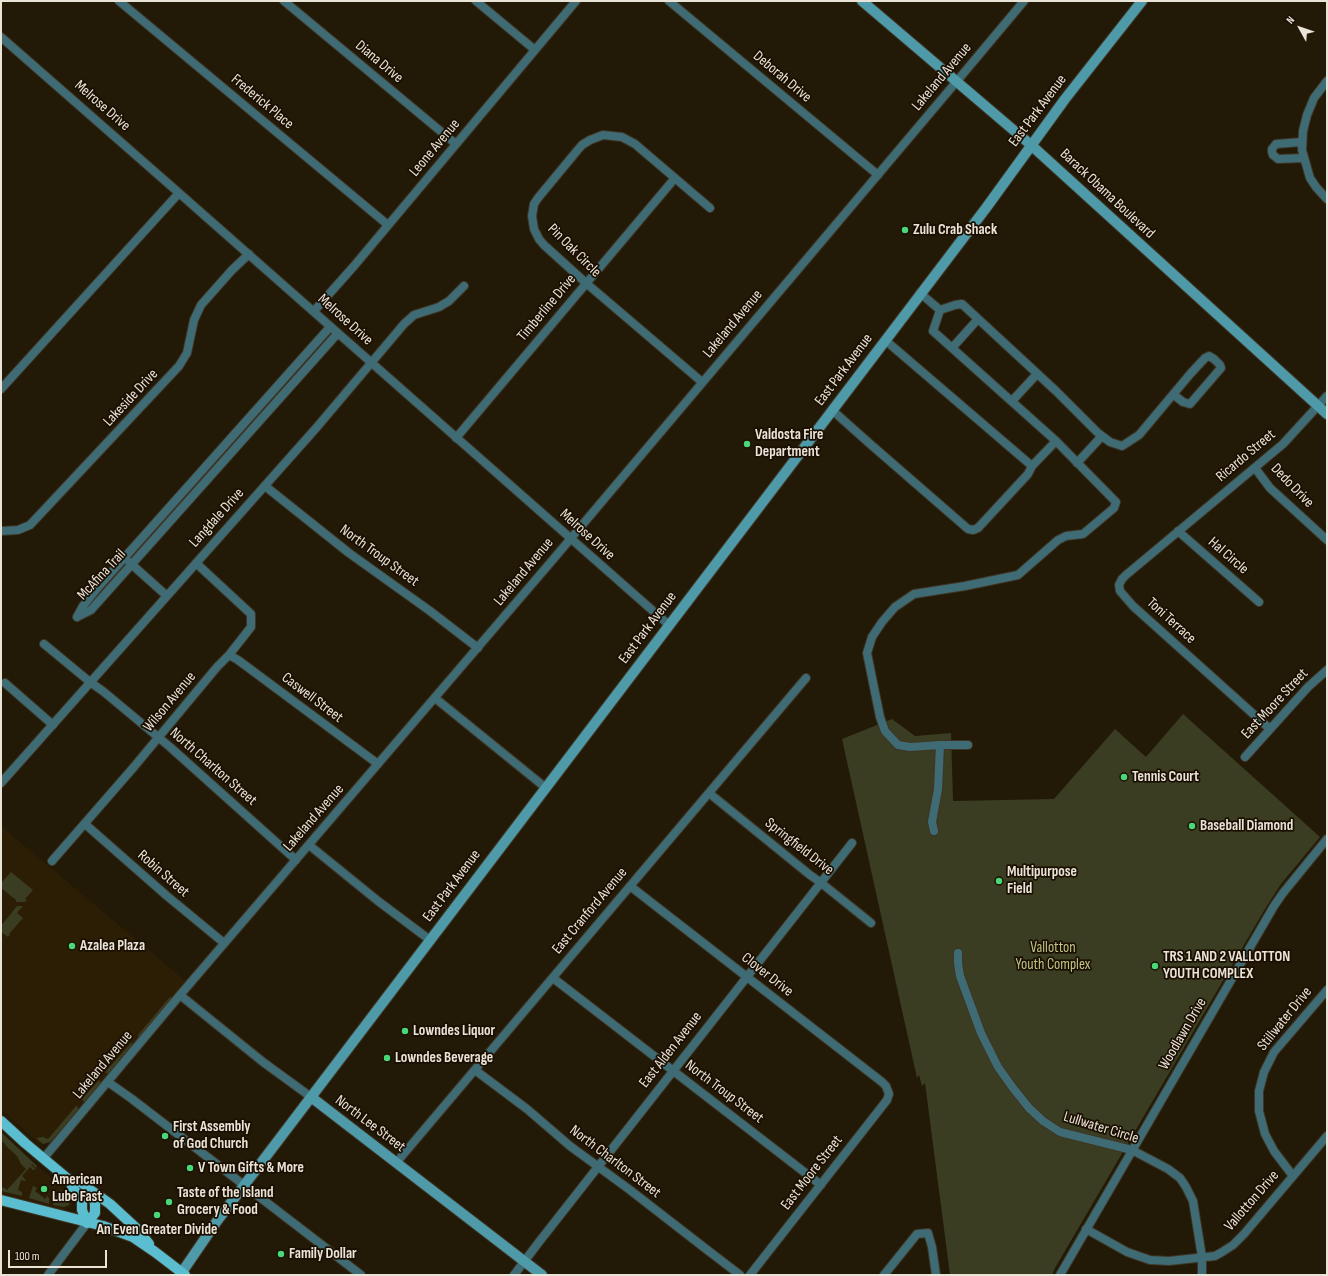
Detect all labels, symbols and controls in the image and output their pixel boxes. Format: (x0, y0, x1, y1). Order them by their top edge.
north arrow (1280, 8, 1320, 48)
text: N (1284, 14, 1297, 26)
street label: Diana Drive (351, 37, 407, 87)
street label: Lakeland Avenue (908, 39, 976, 115)
street label: Deborah Drive (749, 47, 815, 107)
street label: Frederick Place (227, 71, 297, 133)
street label: East Park Avenue (1005, 72, 1071, 150)
street label: Melrose Drive (70, 77, 134, 135)
street label: Leone Avenue (406, 116, 464, 180)
street label: Barack Obama Boulevard (1056, 145, 1158, 243)
street label: Pin Oak Circle (544, 221, 604, 281)
place label: Zulu Crab Shack (913, 221, 997, 239)
marker: Zulu Crab Shack (900, 225, 910, 235)
street label: Timberline Drive (514, 271, 580, 345)
street label: Lakeland Avenue (699, 286, 767, 362)
street label: Melrose Drive (314, 291, 376, 349)
street label: East Park Avenue (811, 331, 877, 409)
street label: Lakeside Drive (100, 366, 162, 430)
place label: Valdosta Fire Department (755, 426, 823, 461)
street label: Ricardo Street (1213, 426, 1279, 486)
marker: Valdosta Fire Department (742, 439, 752, 449)
street label: Dedo Drive (1267, 460, 1317, 512)
street label: Langdale Drive (186, 485, 248, 551)
street label: Melrose Drive (556, 506, 618, 564)
street label: North Troup Street (336, 521, 422, 591)
street label: Lakeland Avenue (490, 534, 558, 610)
street label: Hal Circle (1204, 534, 1252, 578)
street label: McAfina Trail (74, 546, 130, 604)
street label: East Park Avenue (615, 589, 681, 667)
street label: Toni Terrace (1143, 594, 1199, 648)
street label: East Moore Street (1238, 665, 1312, 743)
street label: Wilson Avenue (140, 668, 200, 736)
street label: Caswell Street (278, 669, 346, 727)
street label: North Charlton Street (166, 724, 260, 810)
place label: Tennis Court (1132, 768, 1199, 786)
marker: Tennis Court (1119, 772, 1129, 782)
street label: Lakeland Avenue (280, 781, 348, 855)
street label: Springfield Drive (761, 815, 837, 879)
place label: Baseball Diamond (1200, 817, 1293, 835)
marker: Baseball Diamond (1187, 821, 1197, 831)
street label: Robin Street (134, 847, 192, 901)
street label: East Park Avenue (419, 847, 485, 925)
place label: Multipurpose Field (1007, 863, 1077, 898)
street label: East Cranford Avenue (549, 864, 631, 958)
marker: Multipurpose Field (994, 876, 1004, 886)
place label: Azalea Plaza (80, 937, 145, 955)
park label: Vallotton Youth Complex (1016, 939, 1090, 974)
marker: Azalea Plaza (67, 941, 77, 951)
place label: TRS 1 AND 2 VALLOTTON YOUTH COMPLEX (1163, 948, 1290, 983)
street label: Clover Drive (738, 949, 796, 1001)
marker: TRS 1 AND 2 VALLOTTON YOUTH COMPLEX (1150, 961, 1160, 971)
street label: Stillwater Drive (1254, 984, 1316, 1054)
street label: Woodlawn Drive (1155, 995, 1211, 1073)
street label: East Alden Avenue (636, 1009, 706, 1091)
place label: Lowndes Liquor (413, 1022, 495, 1040)
marker: Lowndes Liquor (400, 1026, 410, 1036)
street label: Lakeland Avenue (69, 1027, 137, 1103)
place label: Lowndes Beverage (395, 1049, 493, 1067)
marker: Lowndes Beverage (382, 1053, 392, 1063)
street label: North Troup Street (681, 1057, 767, 1127)
street label: North Lee Street (331, 1092, 409, 1156)
street label: Lullwater Circle (1061, 1108, 1141, 1148)
place label: First Assembly of God Church (173, 1118, 251, 1153)
street label: North Charlton Street (566, 1122, 664, 1202)
marker: First Assembly of God Church (160, 1131, 170, 1141)
street label: East Moore Street (777, 1132, 847, 1214)
place label: V Town Gifts & More (198, 1159, 304, 1177)
marker: V Town Gifts & More (185, 1163, 195, 1173)
street label: Vallotton Drive (1221, 1167, 1283, 1235)
place label: American Lube Fast (52, 1171, 102, 1206)
marker: American Lube Fast (39, 1184, 49, 1194)
place label: Taste of the Island Grocery & Food (177, 1184, 274, 1219)
marker: Taste of the Island Grocery & Food (164, 1197, 174, 1207)
marker: An Even Greater Divide (152, 1210, 162, 1220)
place label: An Even Greater Divide (97, 1221, 217, 1239)
scale bar (10, 1242, 109, 1268)
place label: Family Dollar (289, 1245, 357, 1263)
text: 100 m (15, 1249, 40, 1264)
marker: Family Dollar (276, 1249, 286, 1259)

